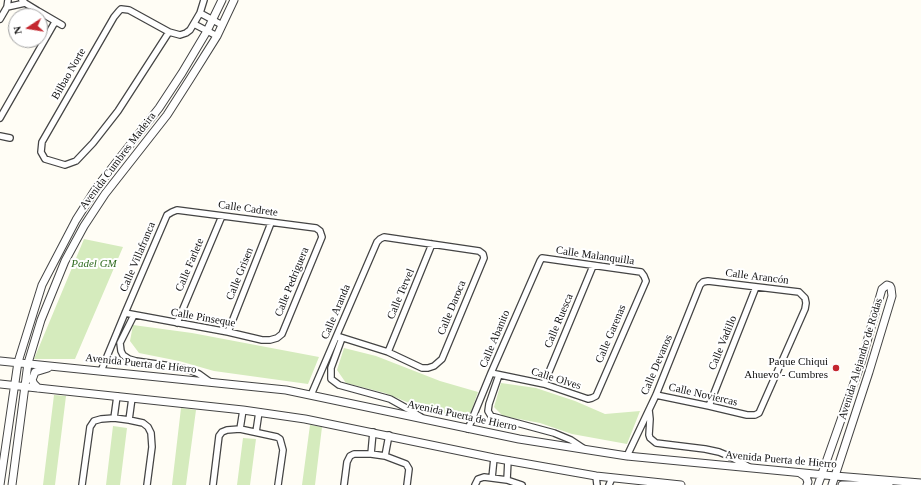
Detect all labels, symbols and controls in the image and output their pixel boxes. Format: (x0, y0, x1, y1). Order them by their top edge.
north arrow (8, 8, 48, 48)
text: N (11, 25, 24, 35)
street label: Bilbao Norte (49, 46, 89, 102)
street label: Avenida Cumbres Madeira (77, 110, 159, 212)
street label: Calle Cadrete (217, 198, 279, 220)
street label: Calle Villafranca (117, 220, 159, 294)
street label: Calle Farlete (173, 236, 207, 294)
street label: Calle Malanquilla (555, 244, 635, 268)
street label: Calle Pedriguera (272, 245, 312, 319)
street label: Calle Grisen (224, 246, 256, 302)
park label: Padel GM (71, 257, 117, 271)
street label: Calle Tervel (384, 267, 418, 321)
street label: Calle Arancón (725, 267, 789, 287)
street label: Calle Daroca (435, 279, 469, 337)
street label: Calle Aranda (319, 283, 353, 341)
street label: Calle Ruesca (542, 292, 576, 350)
street label: Avenida Alejandro de Rodas (836, 297, 886, 421)
street label: Calle Garenas (593, 303, 629, 365)
street label: Calle Pinseque (170, 306, 236, 330)
street label: Calle Abanito (477, 308, 513, 370)
street label: Calle Vadillo (706, 314, 740, 372)
street label: Calle Devanos (638, 333, 676, 397)
street label: Avenida Puerta de Hierro (85, 352, 197, 376)
place label: Paque Chiqui Ahuevo - Cumbres (744, 355, 828, 381)
marker: Paque Chiqui Ahuevo - Cumbres (831, 363, 841, 373)
street label: Calle Olves (529, 365, 583, 393)
street label: Calle Noviercas (667, 381, 739, 409)
street label: Avenida Puerta de Hierro (406, 398, 518, 434)
street label: Avenida Puerta de Hierro (725, 449, 837, 471)

